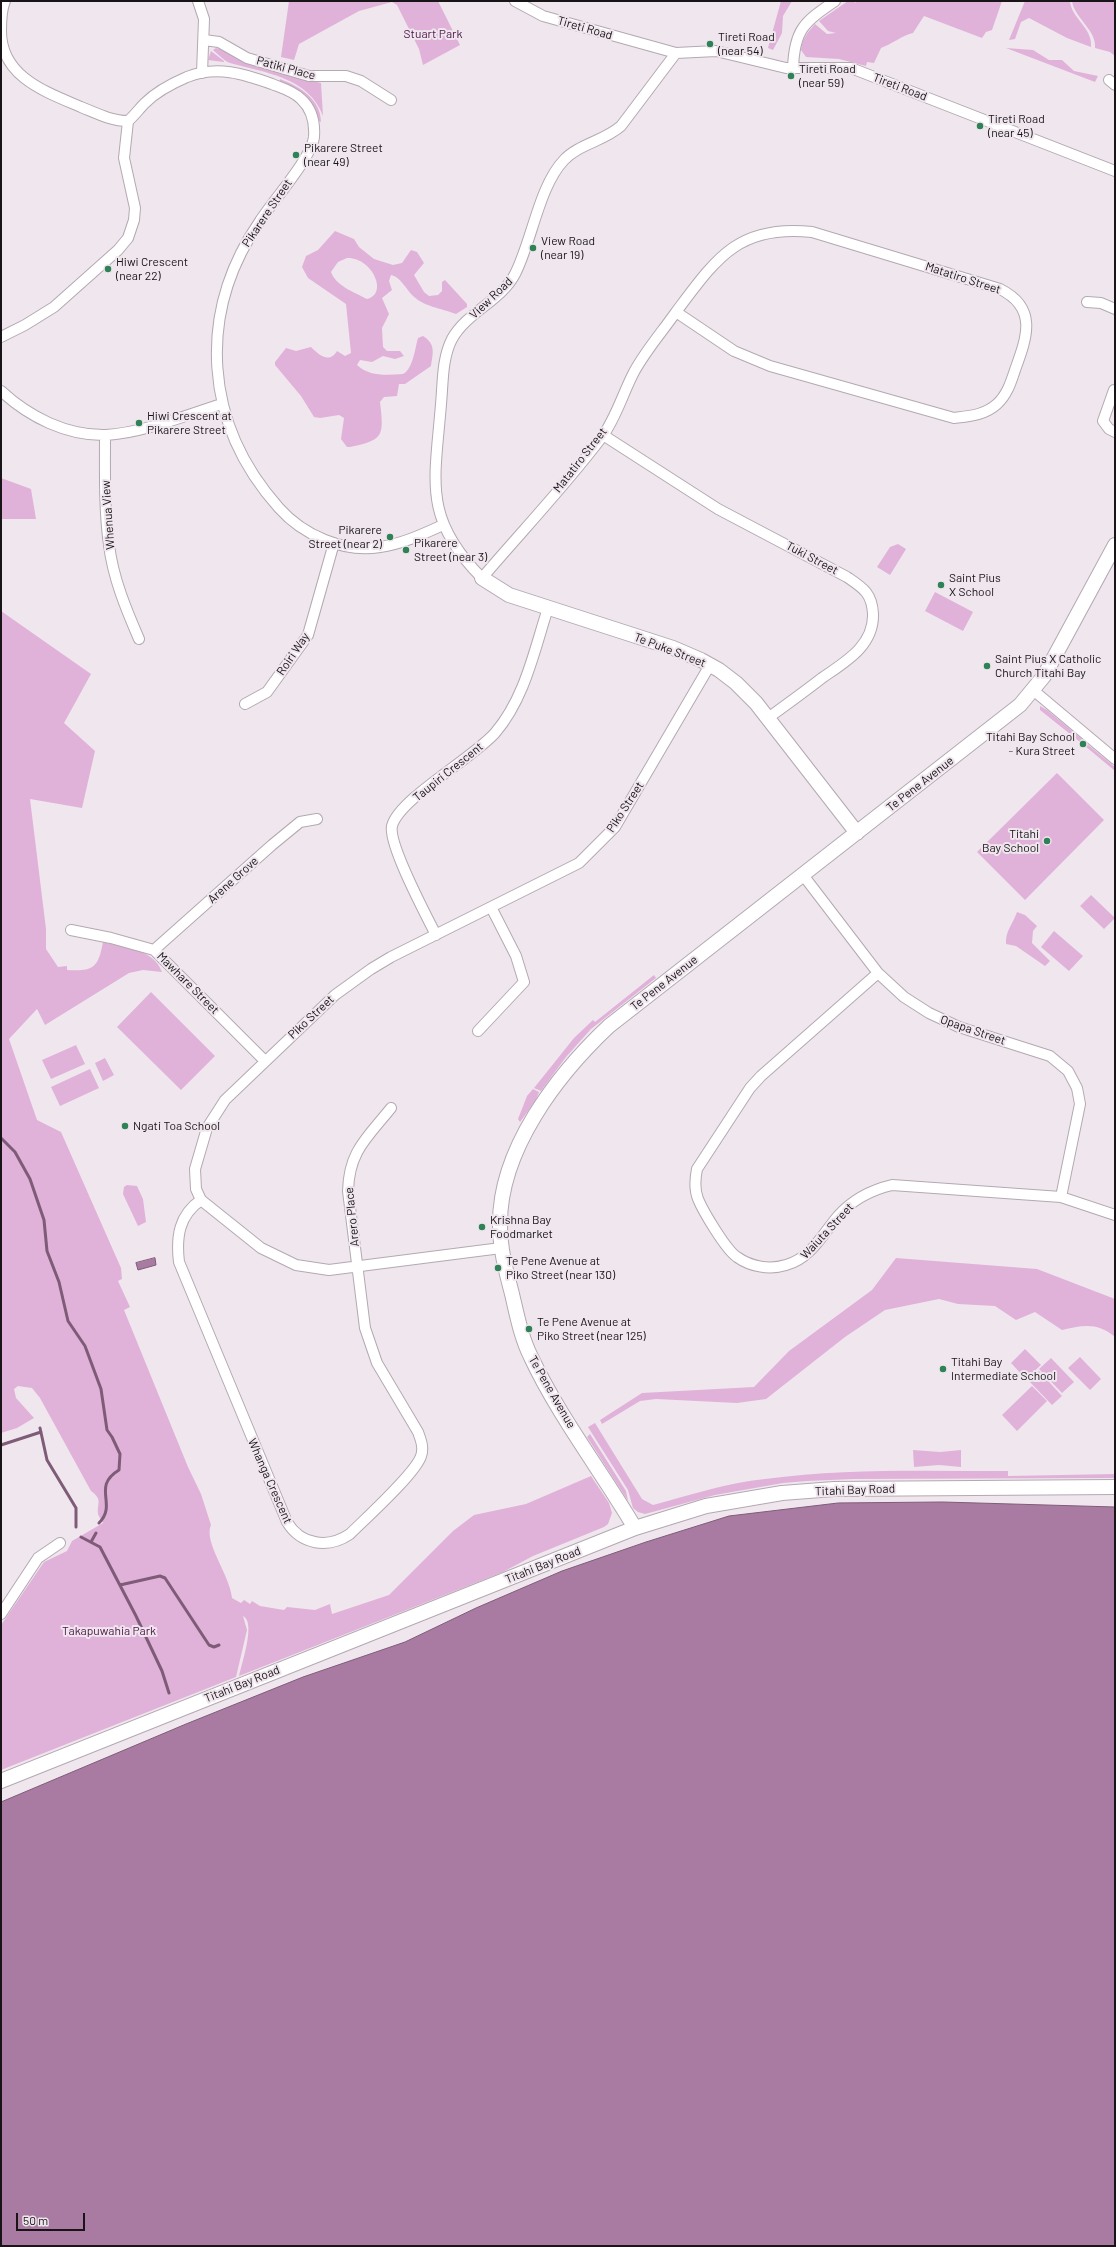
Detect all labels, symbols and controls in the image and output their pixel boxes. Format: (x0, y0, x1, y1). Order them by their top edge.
street label: Tireti Road (556, 13, 614, 43)
park label: Stuart Park (404, 27, 462, 41)
place label: Tireti Road (near 54) (718, 30, 775, 58)
marker: Tireti Road (near 54) (705, 39, 715, 49)
street label: Patiki Place (255, 53, 317, 83)
place label: Tireti Road (near 59) (799, 62, 856, 90)
street label: Tireti Road (871, 70, 929, 104)
marker: Tireti Road (near 59) (786, 71, 796, 81)
place label: Tireti Road (near 45) (988, 112, 1045, 140)
marker: Tireti Road (near 45) (975, 121, 985, 131)
place label: Pikarere Street (near 49) (304, 141, 383, 169)
marker: Pikarere Street (near 49) (291, 150, 301, 160)
street label: Pikarere Street (239, 176, 295, 250)
place label: View Road (near 19) (541, 234, 595, 262)
marker: View Road (near 19) (528, 243, 538, 253)
place label: Hiwi Crescent (near 22) (116, 255, 188, 283)
street label: Matatiro Street (923, 259, 1003, 297)
marker: Hiwi Crescent (near 22) (103, 264, 113, 274)
street label: View Road (467, 274, 515, 322)
place label: Hiwi Crescent at Pikarere Street (147, 409, 232, 437)
marker: Hiwi Crescent at Pikarere Street (134, 418, 144, 428)
street label: Matatiro Street (550, 425, 610, 495)
street label: Whenua View (98, 480, 118, 550)
place label: Pikarere Street (near 2) (309, 523, 382, 551)
marker: Pikarere Street (near 2) (385, 532, 395, 542)
place label: Pikarere Street (near 3) (414, 536, 487, 564)
street label: Tuki Street (783, 538, 841, 578)
marker: Pikarere Street (near 3) (401, 545, 411, 555)
place label: Saint Pius X School (949, 571, 1001, 599)
marker: Saint Pius X School (936, 580, 946, 590)
street label: Roiri Way (274, 630, 312, 678)
street label: Te Puke Street (632, 630, 708, 670)
place label: Saint Pius X Catholic Church Titahi Bay (995, 652, 1101, 680)
marker: Saint Pius X Catholic Church Titahi Bay (982, 661, 992, 671)
place label: Titahi Bay School - Kura Street (986, 730, 1075, 758)
street label: Taupiri Crescent (410, 739, 486, 805)
marker: Titahi Bay School - Kura Street (1078, 739, 1088, 749)
street label: Te Pene Avenue (884, 753, 956, 815)
street label: Piko Street (603, 779, 647, 835)
place label: Titahi Bay School (982, 827, 1039, 855)
marker: Titahi Bay School (1042, 836, 1052, 846)
street label: Arene Grove (205, 854, 261, 906)
street label: Mawhare Street (154, 949, 222, 1017)
street label: Te Pene Avenue (628, 952, 700, 1014)
street label: Piko Street (285, 992, 337, 1042)
street label: Opapa Street (938, 1012, 1008, 1048)
place label: Ngati Toa School (133, 1119, 220, 1133)
marker: Ngati Toa School (120, 1121, 130, 1131)
street label: Arero Place (342, 1186, 362, 1248)
street label: Waiuta Street (797, 1200, 857, 1262)
place label: Krishna Bay Foodmarket (490, 1213, 553, 1241)
marker: Krishna Bay Foodmarket (477, 1222, 487, 1232)
place label: Te Pene Avenue at Piko Street (near 130) (506, 1254, 615, 1282)
marker: Te Pene Avenue at Piko Street (near 130) (493, 1263, 503, 1273)
place label: Te Pene Avenue at Piko Street (near 125) (537, 1315, 646, 1343)
marker: Te Pene Avenue at Piko Street (near 125) (524, 1324, 534, 1334)
street label: Te Pene Avenue (525, 1353, 579, 1431)
place label: Titahi Bay Intermediate School (951, 1355, 1056, 1383)
marker: Titahi Bay Intermediate School (938, 1364, 948, 1374)
street label: Whanga Crescent (245, 1436, 295, 1526)
street label: Titahi Bay Road (815, 1481, 895, 1499)
street label: Titahi Bay Road (503, 1543, 583, 1587)
park label: Takapuwahia Park (62, 1624, 156, 1638)
street label: Titahi Bay Road (202, 1662, 282, 1706)
scale bar (18, 2205, 87, 2231)
text: 50 m (23, 2213, 48, 2227)

